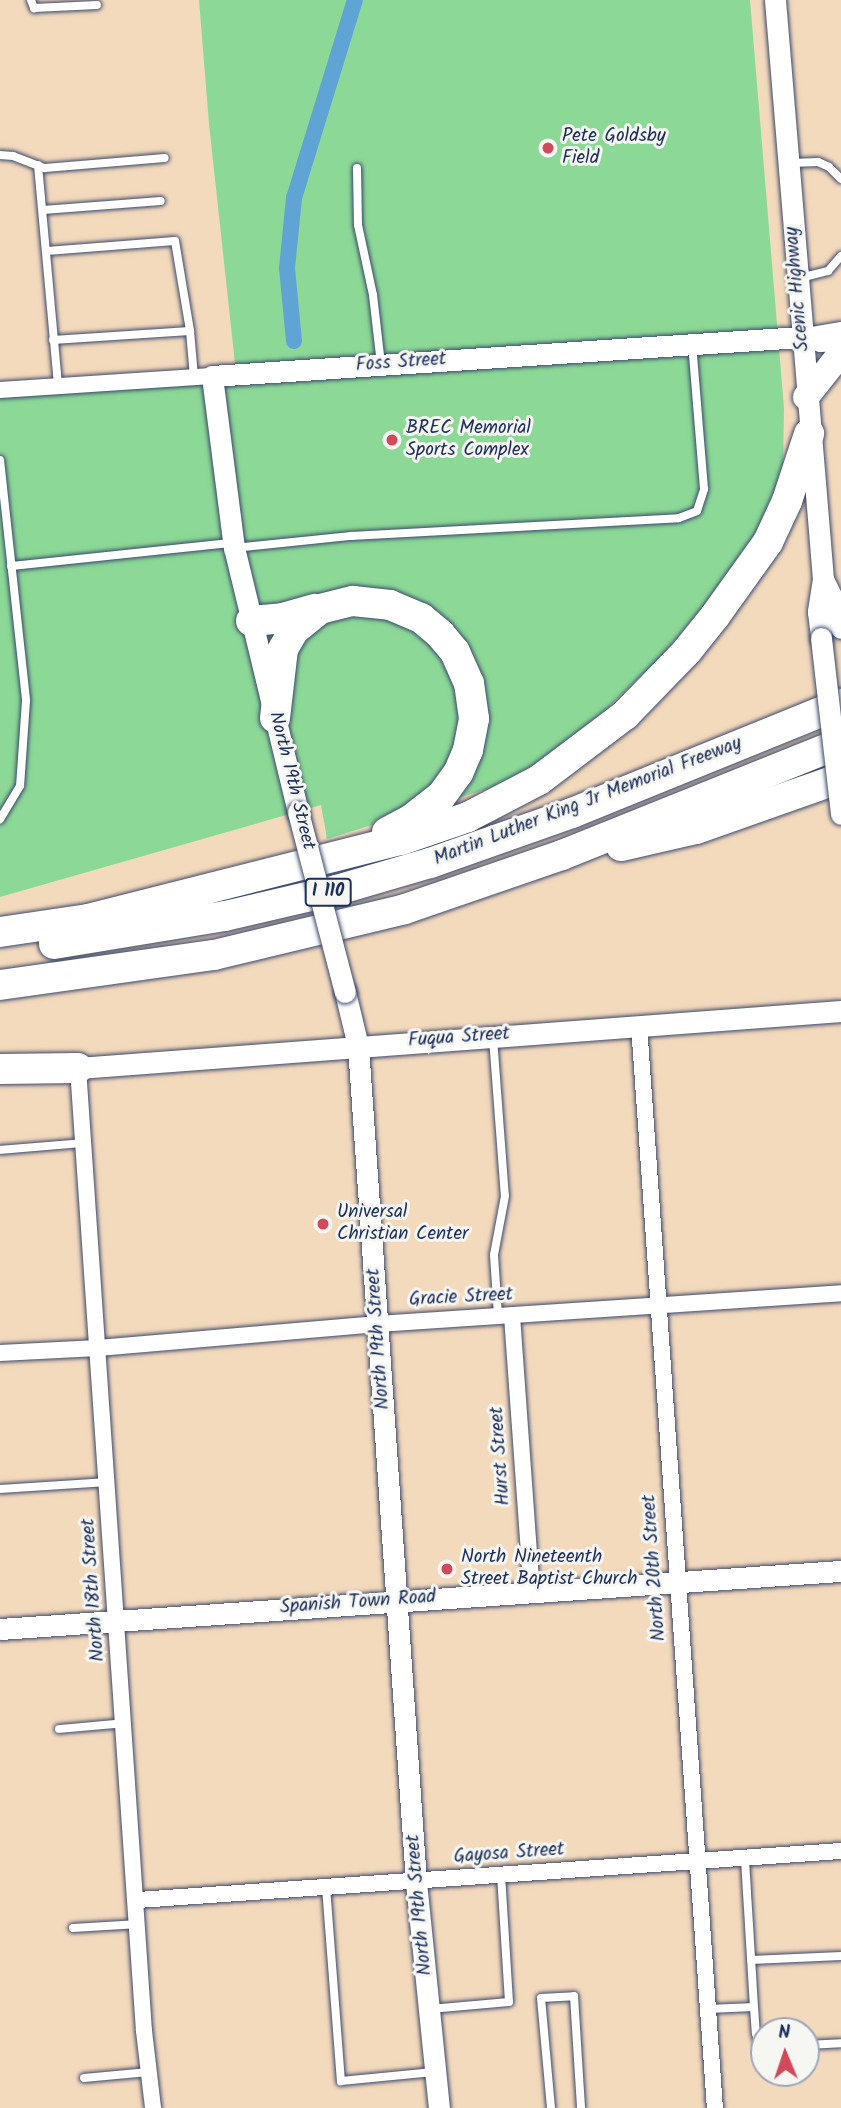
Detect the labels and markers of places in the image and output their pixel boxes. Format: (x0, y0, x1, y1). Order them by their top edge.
place label: Pete Goldsby Field (562, 126, 666, 170)
marker: Pete Goldsby Field (540, 140, 556, 156)
place label: BREC Memorial Sports Complex (406, 418, 531, 462)
marker: BREC Memorial Sports Complex (384, 432, 400, 448)
place label: Universal Christian Center (337, 1202, 468, 1246)
marker: Universal Christian Center (315, 1216, 331, 1232)
place label: North Nineteenth Street Baptist Church (461, 1547, 637, 1591)
marker: North Nineteenth Street Baptist Church (439, 1561, 455, 1577)

